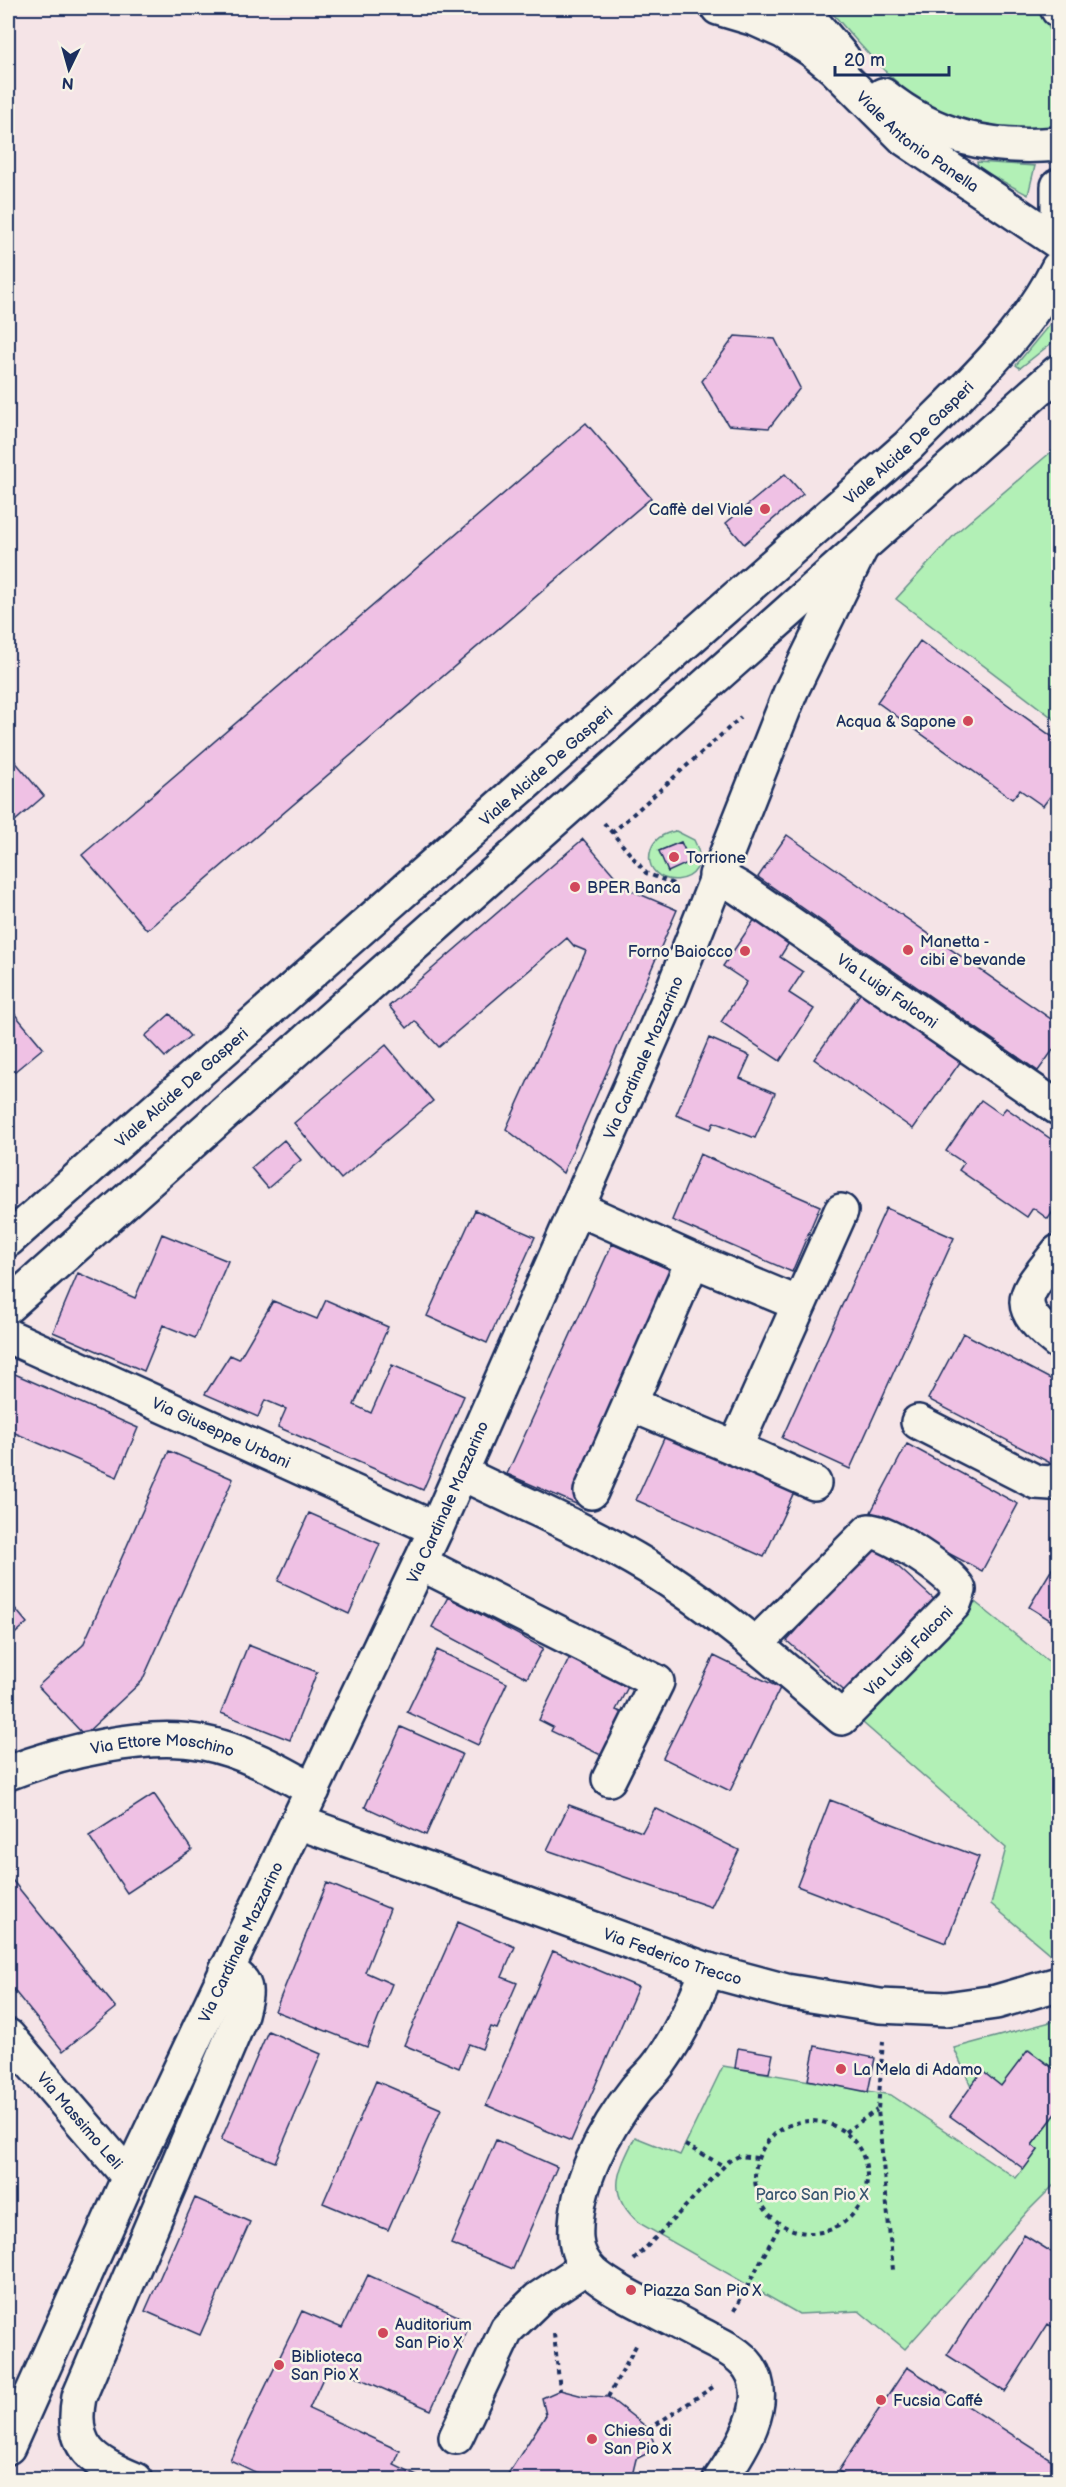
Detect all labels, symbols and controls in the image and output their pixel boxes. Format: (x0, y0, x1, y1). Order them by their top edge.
north arrow (39, 39, 99, 99)
scale bar (835, 39, 949, 77)
text: 20 m (844, 50, 885, 71)
text: N (61, 72, 75, 92)
street label: Viale Antonio Panella (852, 88, 982, 197)
street label: Viale Alcide De Gasperi (841, 378, 978, 509)
place label: Caffè del Viale (649, 501, 754, 520)
marker: Caffè del Viale (758, 502, 772, 516)
street label: Viale Alcide De Gasperi (476, 703, 617, 831)
place label: Acqua & Sapone (836, 713, 957, 732)
marker: Acqua & Sapone (961, 714, 975, 728)
place label: Torrione (686, 849, 746, 868)
marker: Torrione (667, 850, 681, 864)
place label: BPER Banca (587, 879, 681, 898)
marker: BPER Banca (568, 880, 582, 894)
place label: Manetta - cibi e bevande (920, 933, 1026, 970)
place label: Forno Baiocco (628, 943, 733, 962)
marker: Manetta - cibi e bevande (901, 943, 915, 957)
marker: Forno Baiocco (738, 944, 752, 958)
street label: Via Luigi Falconi (833, 950, 941, 1033)
street label: Via Cardinale Mazzarino (600, 974, 688, 1142)
street label: Viale Alcide De Gasperi (112, 1025, 253, 1152)
street label: Via Giuseppe Urbani (148, 1394, 293, 1473)
street label: Via Cardinale Mazzarino (404, 1419, 493, 1587)
street label: Via Luigi Falconi (861, 1603, 958, 1700)
street label: Via Ettore Moschino (89, 1731, 237, 1762)
street label: Via Cardinale Mazzarino (195, 1859, 288, 2026)
street label: Via Federico Trecco (600, 1925, 744, 1990)
place label: La Mela di Adamo (853, 2061, 982, 2080)
marker: La Mela di Adamo (834, 2062, 848, 2076)
street label: Via Massimo Leli (32, 2069, 126, 2174)
park label: Parco San Pio X (756, 2186, 869, 2205)
place label: Piazza San Pio X (643, 2282, 762, 2301)
marker: Piazza San Pio X (624, 2283, 638, 2297)
place label: Auditorium San Pio X (395, 2316, 472, 2353)
marker: Auditorium San Pio X (376, 2326, 390, 2340)
place label: Biblioteca San Pio X (291, 2348, 362, 2385)
marker: Biblioteca San Pio X (272, 2358, 286, 2372)
place label: Fucsia Caffé (893, 2392, 983, 2411)
marker: Fucsia Caffé (874, 2393, 888, 2407)
place label: Chiesa di San Pio X (604, 2422, 672, 2459)
marker: Chiesa di San Pio X (585, 2432, 599, 2446)

